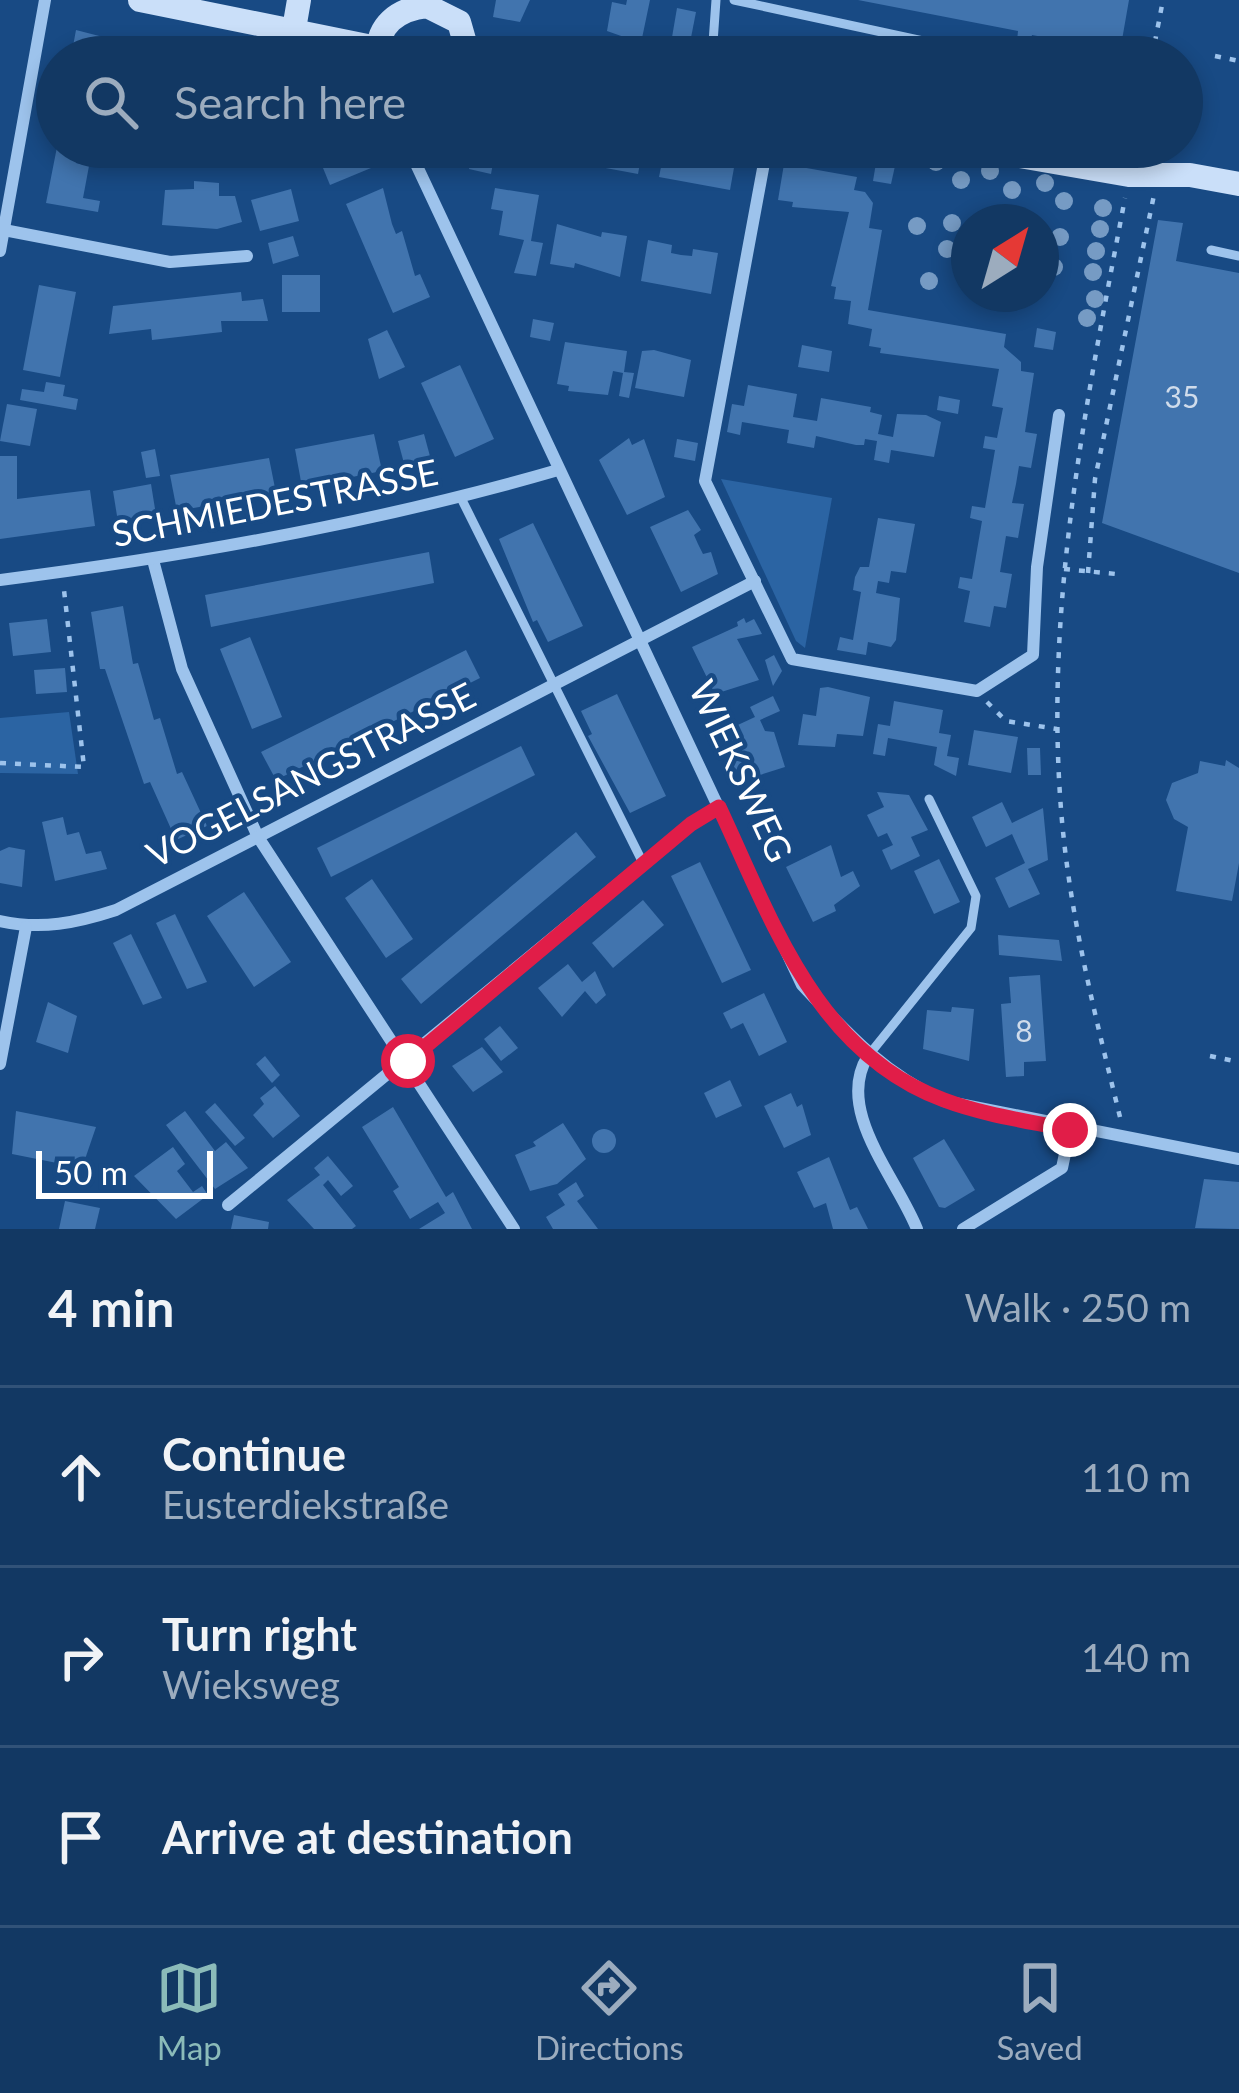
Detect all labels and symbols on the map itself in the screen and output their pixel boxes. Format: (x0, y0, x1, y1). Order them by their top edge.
north arrow (951, 204, 1059, 312)
house number: 35 (1165, 378, 1199, 414)
street label: SCHMIEDESTRASSE (108, 449, 442, 555)
street label: VOGELSANGSTRASSE (139, 672, 482, 876)
street label: WIEKSWEG (681, 673, 803, 868)
house number: 8 (1015, 1012, 1033, 1048)
route start (381, 1034, 435, 1088)
route end (1043, 1103, 1097, 1157)
scale bar (36, 1145, 213, 1198)

